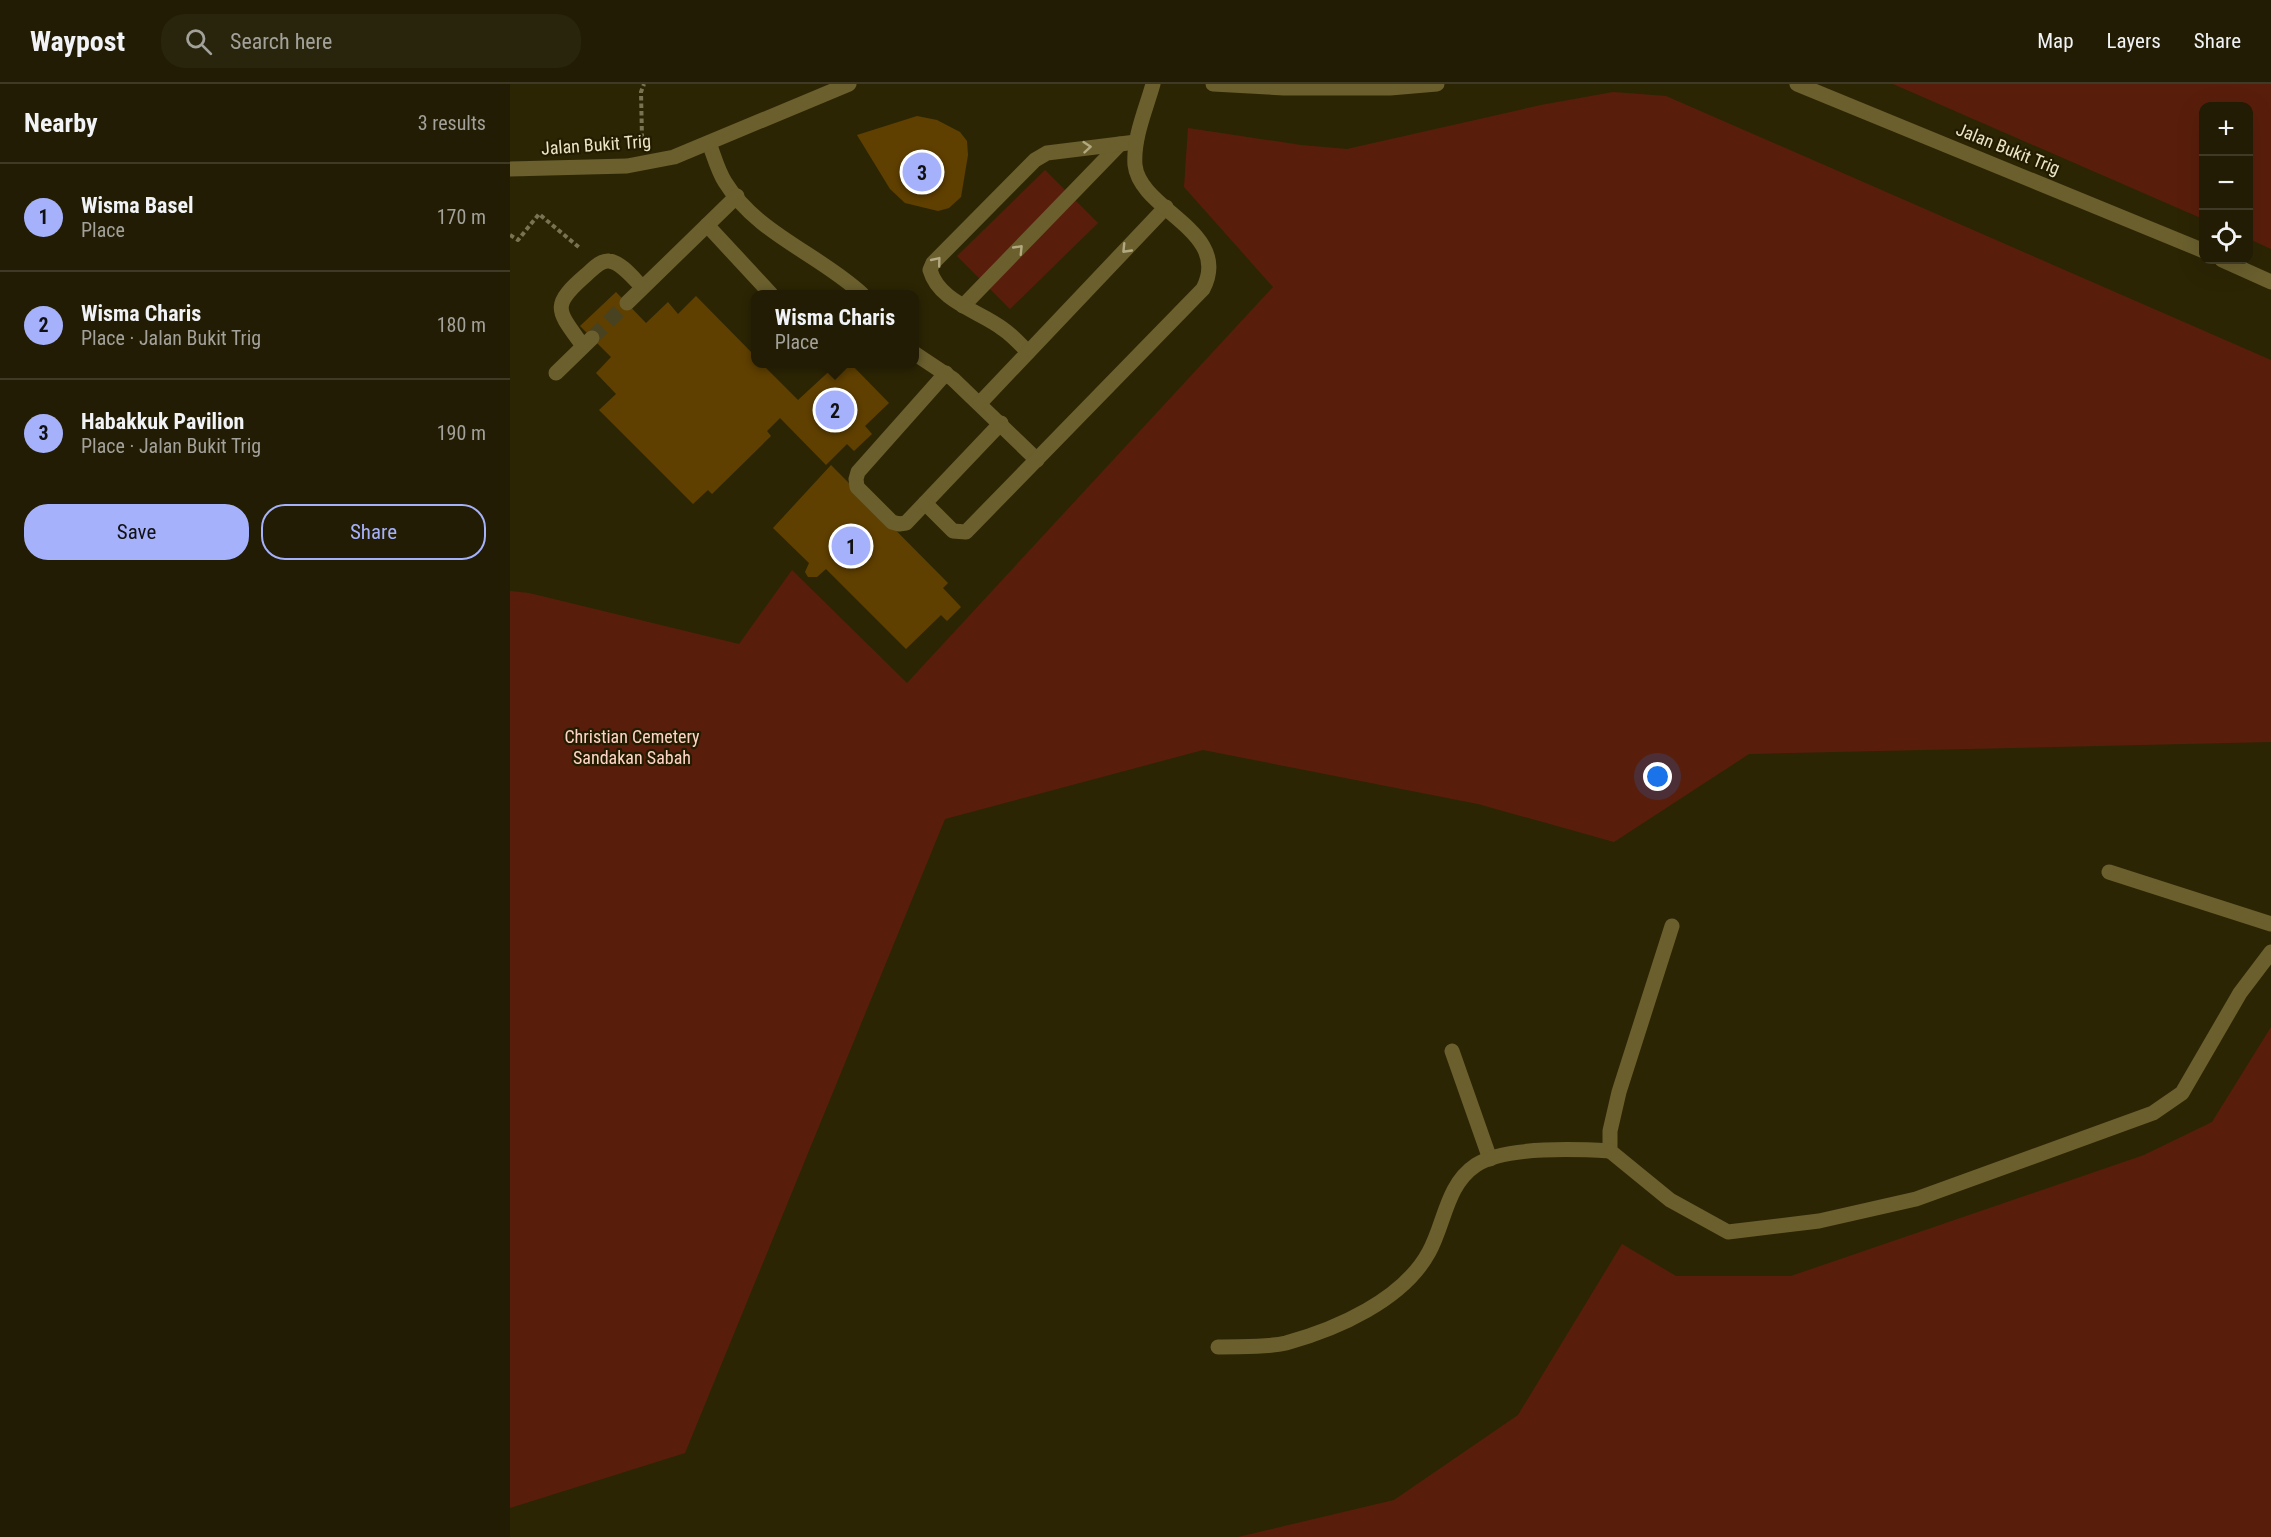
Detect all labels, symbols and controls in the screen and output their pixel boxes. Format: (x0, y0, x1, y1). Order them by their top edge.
search box (161, 14, 581, 68)
text: Waypost (30, 25, 125, 58)
icon: search (182, 25, 215, 58)
text: Search here (230, 29, 332, 54)
text: Map (2037, 29, 2074, 53)
text: Layers (2107, 29, 2161, 53)
text: Share (2194, 29, 2241, 53)
map controls (2199, 102, 2253, 264)
button: + (2199, 102, 2253, 156)
text: Nearby (24, 108, 98, 138)
text: 3 results (418, 111, 486, 135)
street label: Jalan Bukit Trig (1953, 118, 2063, 179)
street label: Jalan Bukit Trig (540, 130, 652, 159)
one-way arrow (1082, 141, 1091, 154)
pin: 3 (902, 150, 942, 194)
button: − (2199, 156, 2253, 210)
text: Wisma Basel (81, 193, 194, 218)
text: 1 (38, 205, 49, 229)
text: 170 m (437, 205, 486, 229)
button: locate (2199, 210, 2253, 264)
text: Place (81, 218, 125, 242)
one-way arrow (1122, 243, 1133, 253)
one-way arrow (1011, 245, 1022, 256)
one-way arrow (930, 257, 941, 268)
popup (751, 290, 919, 368)
text: Wisma Charis (81, 301, 201, 326)
text: Wisma Charis (775, 305, 895, 330)
text: 2 (38, 313, 49, 337)
text: 180 m (437, 313, 486, 337)
text: Place · Jalan Bukit Trig (81, 326, 261, 350)
text: Place (775, 330, 819, 354)
pin: 2 (816, 388, 854, 432)
text: Habakkuk Pavilion (81, 409, 244, 434)
text: 3 (38, 421, 49, 445)
text: 190 m (437, 421, 486, 445)
text: Place · Jalan Bukit Trig (81, 434, 261, 458)
button: Save (24, 504, 249, 560)
button: Share (261, 504, 486, 560)
pin: 1 (832, 524, 870, 568)
park label: Christian Cemetery Sandakan Sabah (564, 726, 700, 768)
your location (1643, 762, 1672, 791)

